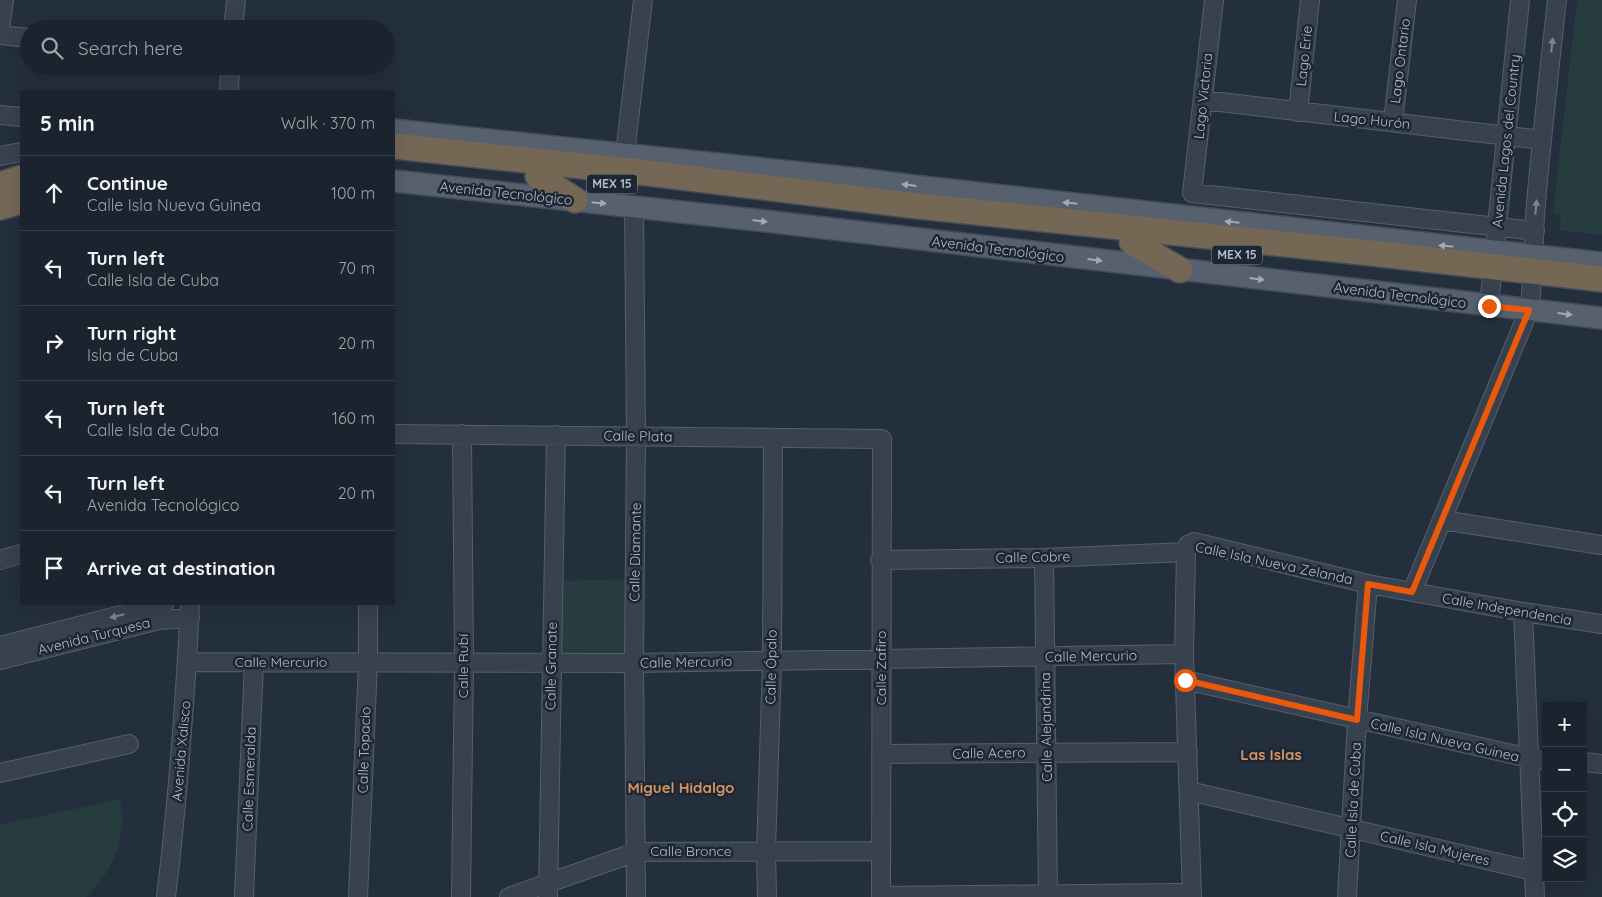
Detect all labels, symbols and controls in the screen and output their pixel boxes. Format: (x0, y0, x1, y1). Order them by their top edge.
street label: Lago Ontario (1386, 17, 1414, 105)
search box (20, 20, 395, 75)
street label: Lago Erie (1292, 25, 1316, 87)
icon: search (38, 34, 66, 62)
text: Search here (78, 36, 183, 60)
one-way arrow (1548, 37, 1556, 53)
street label: Lago Victoria (1190, 52, 1216, 140)
street label: Avenida Lagos del Country (1488, 53, 1524, 229)
street label: Lago Hurón (1333, 107, 1411, 133)
text: 5 min (40, 110, 95, 136)
text: Walk · 370 m (281, 113, 375, 133)
text: Continue (87, 171, 168, 195)
road number: MEX 15 (587, 174, 637, 193)
street label: Avenida Tecnológico (439, 177, 573, 209)
icon: ahead (40, 179, 68, 207)
one-way arrow (901, 181, 917, 189)
text: 100 m (331, 183, 375, 203)
text: Calle Isla Nueva Guinea (87, 195, 261, 215)
one-way arrow (591, 199, 607, 207)
one-way arrow (1062, 199, 1078, 207)
one-way arrow (1532, 199, 1540, 215)
one-way arrow (753, 217, 769, 225)
one-way arrow (1224, 218, 1240, 226)
street label: Avenida Tecnológico (931, 232, 1065, 266)
one-way arrow (1437, 242, 1453, 250)
text: Turn left (87, 246, 165, 270)
road number: MEX 15 (1212, 246, 1262, 264)
icon: left (40, 254, 68, 282)
one-way arrow (1088, 256, 1104, 264)
text: 70 m (338, 258, 375, 278)
text: Calle Isla de Cuba (87, 270, 219, 290)
one-way arrow (1249, 275, 1265, 283)
street label: Avenida Tecnológico (1333, 278, 1467, 312)
route end (1478, 295, 1501, 318)
one-way arrow (1558, 310, 1574, 318)
text: Turn right (87, 321, 176, 345)
icon: right (40, 329, 68, 357)
text: 20 m (338, 333, 375, 353)
text: Isla de Cuba (87, 345, 178, 365)
text: Turn left (87, 396, 165, 420)
icon: left (40, 404, 68, 432)
text: 160 m (332, 408, 375, 428)
text: Calle Isla de Cuba (87, 420, 219, 440)
street label: Calle Plata (603, 426, 673, 446)
text: Turn left (87, 471, 165, 495)
icon: left (40, 479, 68, 507)
text: 20 m (338, 483, 375, 503)
text: Avenida Tecnológico (87, 495, 239, 515)
street label: Calle Diamante (625, 502, 645, 602)
street label: Calle Isla Nueva Zelanda (1194, 538, 1354, 588)
street label: Calle Cobre (995, 547, 1071, 567)
icon: arrive (40, 554, 68, 582)
text: Arrive at destination (87, 556, 276, 580)
street label: Calle Independencia (1441, 589, 1573, 629)
one-way arrow (109, 612, 124, 620)
street label: Avenida Turquesa (36, 613, 152, 659)
street label: Calle Granate (541, 622, 561, 710)
street label: Calle Ópalo (761, 629, 781, 705)
street label: Calle Zafiro (872, 631, 890, 705)
street label: Calle Rubí (454, 634, 472, 698)
street label: Calle Mercurio (1045, 646, 1137, 666)
street label: Calle Mercurio (640, 652, 732, 672)
street label: Calle Mercurio (235, 653, 327, 671)
route start (1174, 669, 1197, 692)
street label: Calle Alejandrina (1036, 672, 1056, 782)
street label: Avenida Xalisco (168, 700, 194, 802)
map controls (1542, 702, 1587, 882)
button: + (1542, 702, 1587, 747)
street label: Calle Topacio (353, 706, 375, 794)
street label: Calle Isla Nueva Guinea (1369, 714, 1521, 766)
street label: Calle Esmeralda (238, 726, 260, 832)
street label: Calle Isla de Cuba (1341, 742, 1365, 858)
street label: Calle Acero (952, 743, 1026, 763)
district label: Las Islas (1240, 745, 1302, 764)
button: − (1542, 747, 1587, 792)
district label: Miguel Hidalgo (628, 778, 734, 797)
button: locate (1542, 792, 1587, 837)
street label: Calle Isla Mujeres (1378, 827, 1492, 869)
button: layers (1542, 837, 1587, 882)
street label: Calle Bronce (650, 842, 732, 860)

